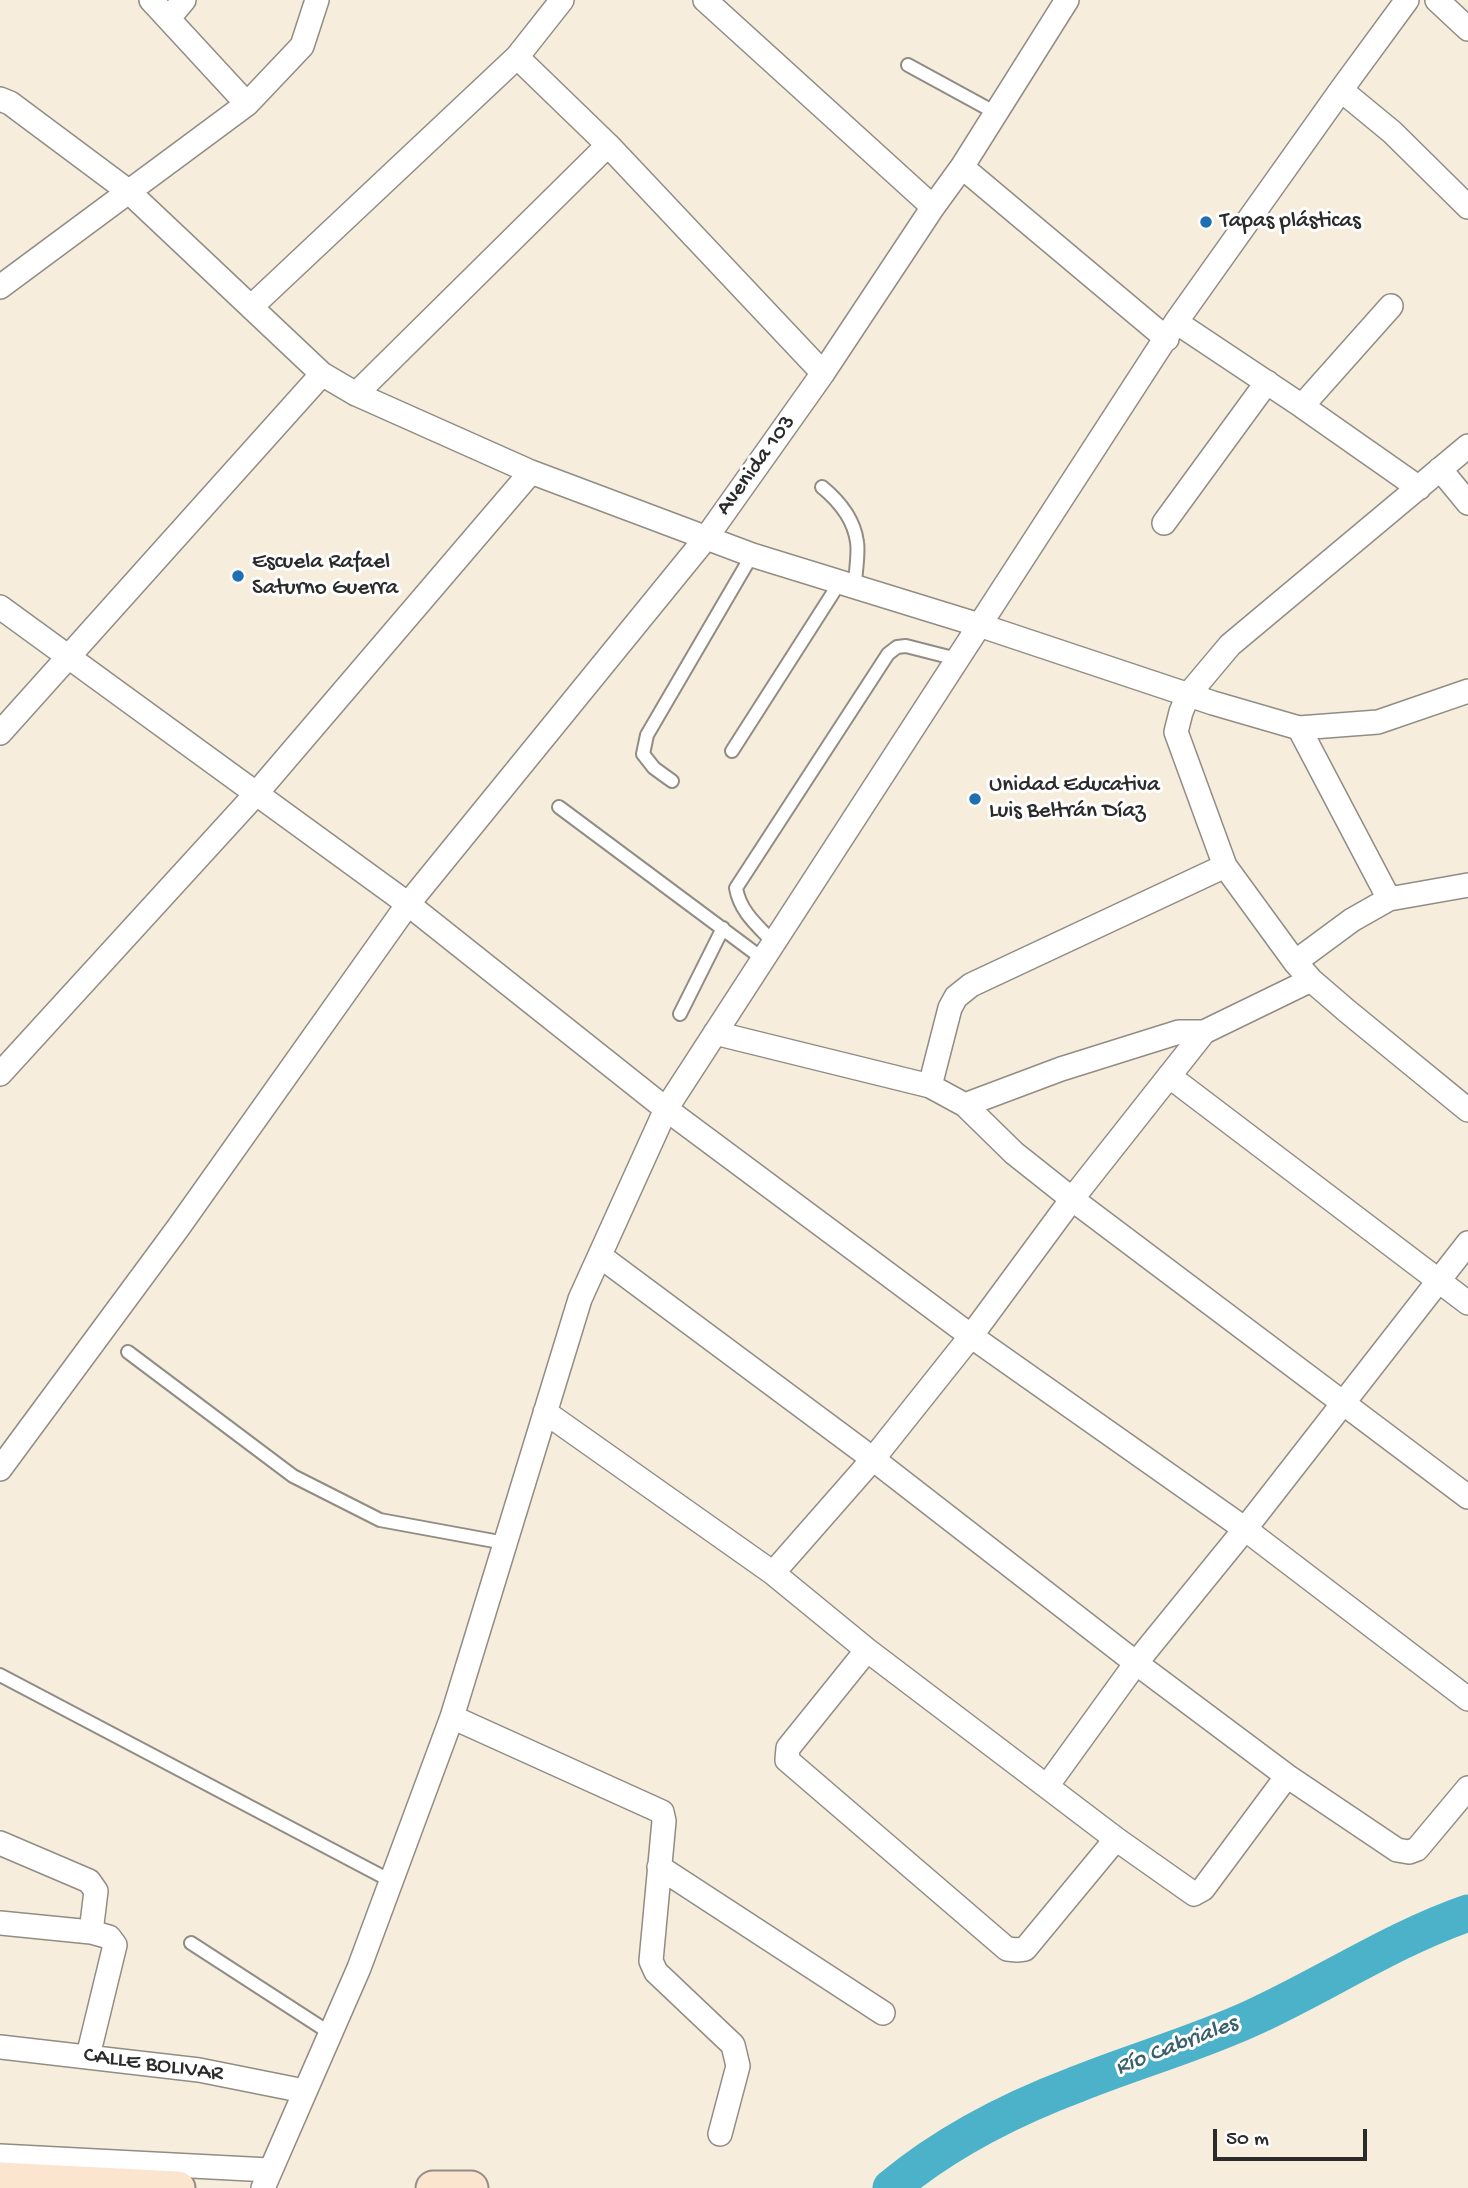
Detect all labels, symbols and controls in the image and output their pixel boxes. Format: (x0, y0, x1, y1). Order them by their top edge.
place label: Tapas plásticas (1220, 208, 1361, 236)
marker: Tapas plásticas (1198, 214, 1214, 230)
street label: Avenida 103 (711, 410, 803, 522)
place label: Escuela Rafael Saturno Guerra (252, 549, 398, 603)
marker: Escuela Rafael Saturno Guerra (230, 568, 246, 584)
place label: Unidad Educativa Luis Beltrán Díaz (989, 772, 1160, 826)
marker: Unidad Educativa Luis Beltrán Díaz (967, 791, 983, 807)
water label: Río Cabriales (1112, 2011, 1242, 2083)
street label: CALLE BOLIVAR (81, 2043, 225, 2089)
scale bar (1216, 2114, 1370, 2158)
text: 50 m (1226, 2128, 1269, 2153)

